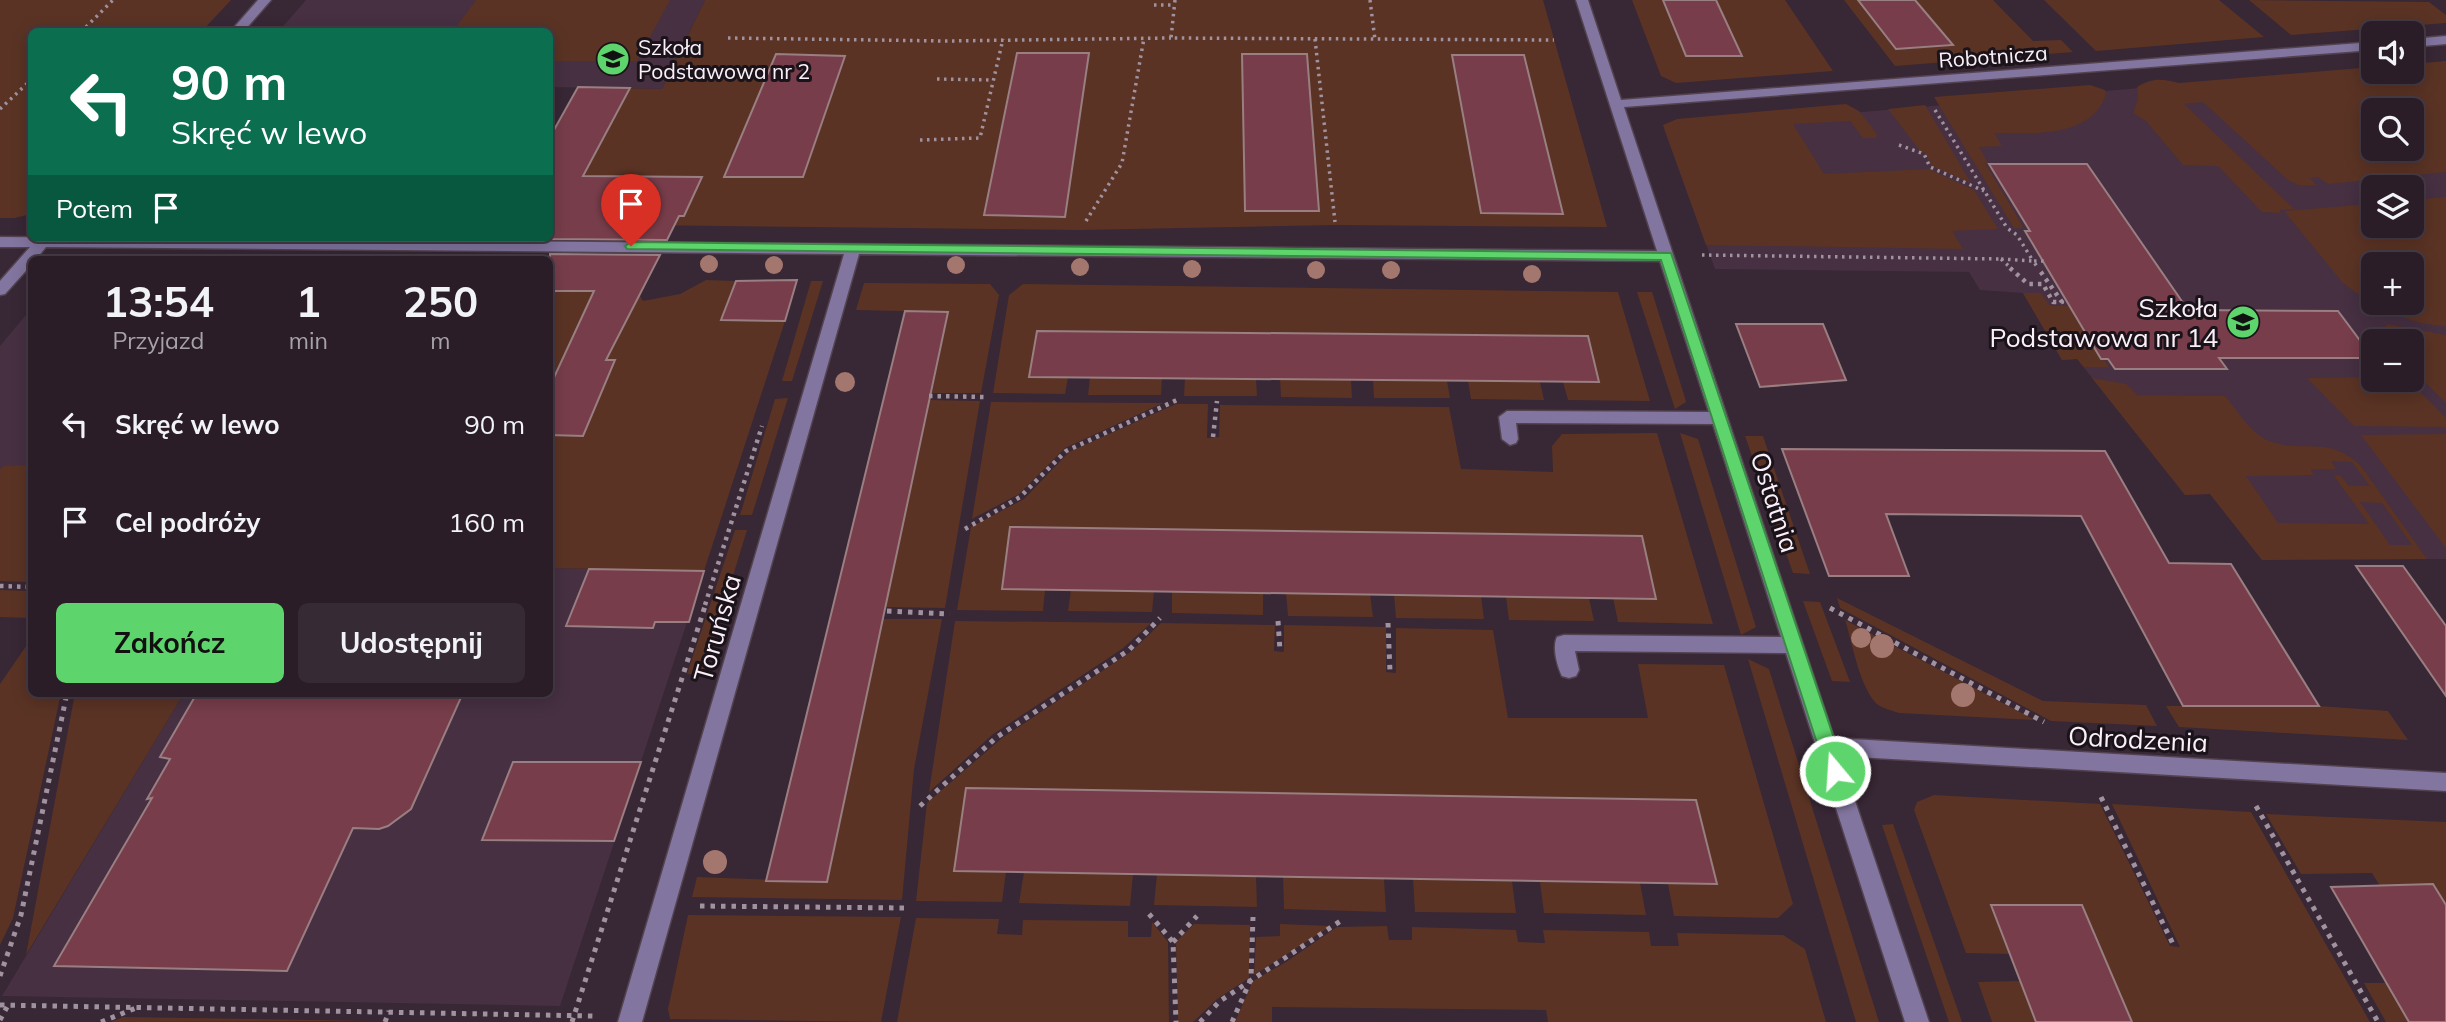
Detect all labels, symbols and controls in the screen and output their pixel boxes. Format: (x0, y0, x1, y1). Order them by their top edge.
map controls (2361, 21, 2424, 392)
button: sound (2361, 21, 2424, 84)
place label: Szkoła Podstawowa nr 2 (638, 34, 810, 84)
street label: Robotnicza (1938, 39, 2048, 73)
school or university icon: Szkoła Podstawowa nr 2 (594, 40, 632, 78)
text: 90 m (171, 51, 287, 112)
icon: left (56, 56, 147, 147)
button: search (2361, 98, 2424, 161)
text: Skręć w lewo (171, 112, 367, 152)
pin (601, 174, 661, 246)
button: layers (2361, 175, 2424, 238)
icon: arrive (612, 185, 650, 223)
icon: arrive (147, 189, 185, 227)
text: Potem (56, 192, 133, 225)
button: + (2361, 252, 2424, 315)
text: 13:54 (103, 275, 214, 328)
text: 1 (296, 275, 321, 328)
text: 250 (403, 275, 478, 328)
place label: Szkoła Podstawowa nr 14 (1989, 291, 2218, 354)
school or university icon: Szkoła Podstawowa nr 14 (2224, 303, 2262, 341)
text: Przyjazd (112, 326, 204, 355)
text: min (289, 326, 328, 355)
text: m (430, 326, 451, 355)
button: − (2361, 329, 2424, 392)
icon: left (56, 405, 94, 443)
text: Skręć w lewo (115, 408, 280, 441)
text: 90 m (464, 408, 525, 441)
street label: Ostatnia (1743, 448, 1807, 556)
icon: arrive (56, 503, 94, 541)
text: Cel podróży (115, 506, 260, 539)
text: 160 m (449, 506, 525, 539)
street label: Toruńska (686, 571, 748, 685)
button: Zakończ (56, 603, 284, 683)
button: Udostępnij (298, 603, 525, 683)
street label: Odrodzenia (2067, 719, 2209, 759)
position arrow (1798, 734, 1872, 808)

